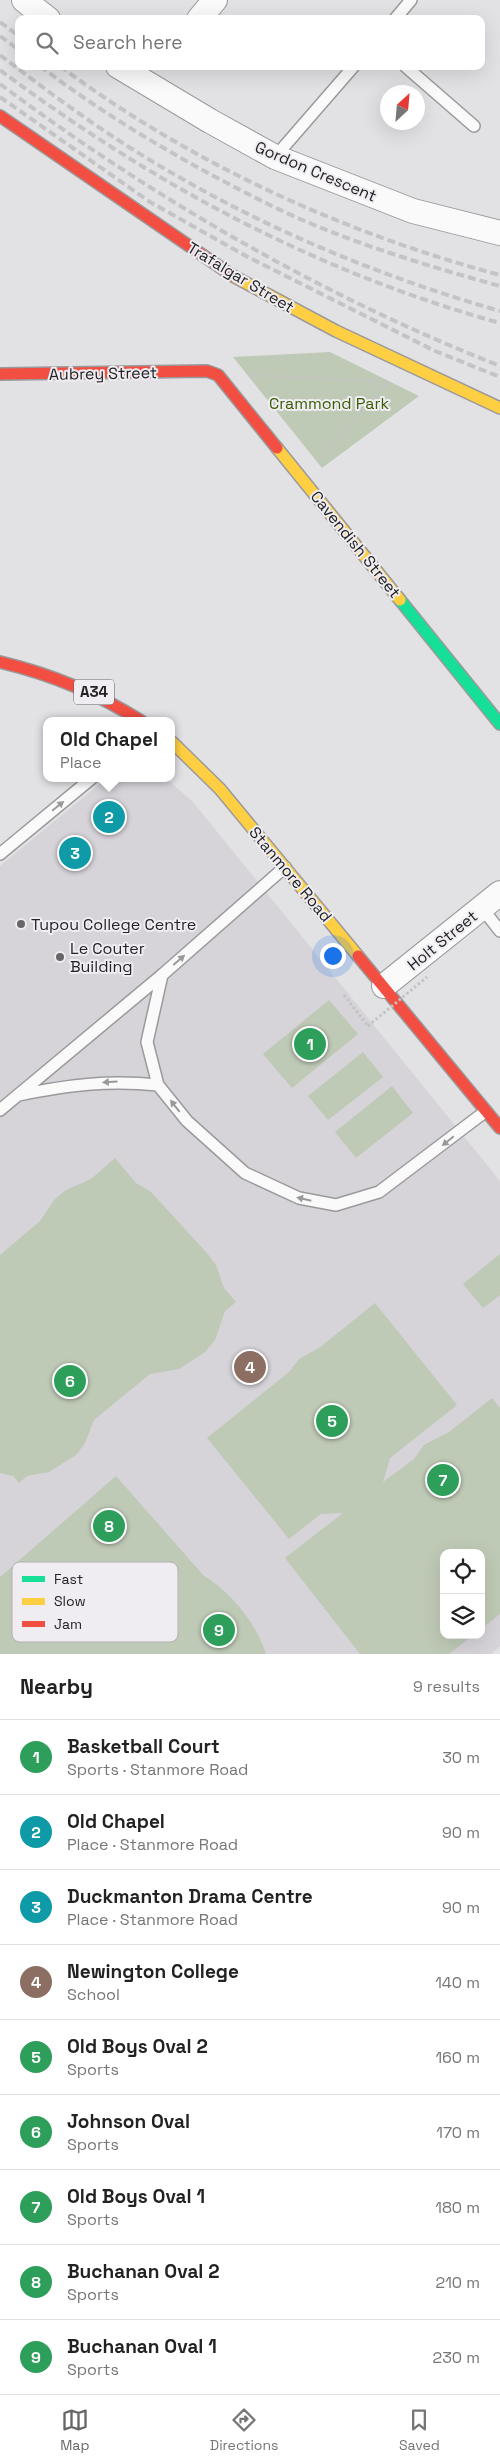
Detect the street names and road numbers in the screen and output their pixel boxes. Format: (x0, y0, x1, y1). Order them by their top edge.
street label: Gordon Crescent (252, 136, 380, 207)
street label: Trafalgar Street (183, 237, 298, 318)
street label: Aubrey Street (49, 362, 157, 385)
street label: Cavendish Street (306, 486, 405, 602)
road number: A34 (74, 680, 114, 704)
street label: Stanmore Road (245, 822, 337, 926)
street label: Holt Street (403, 906, 482, 975)

